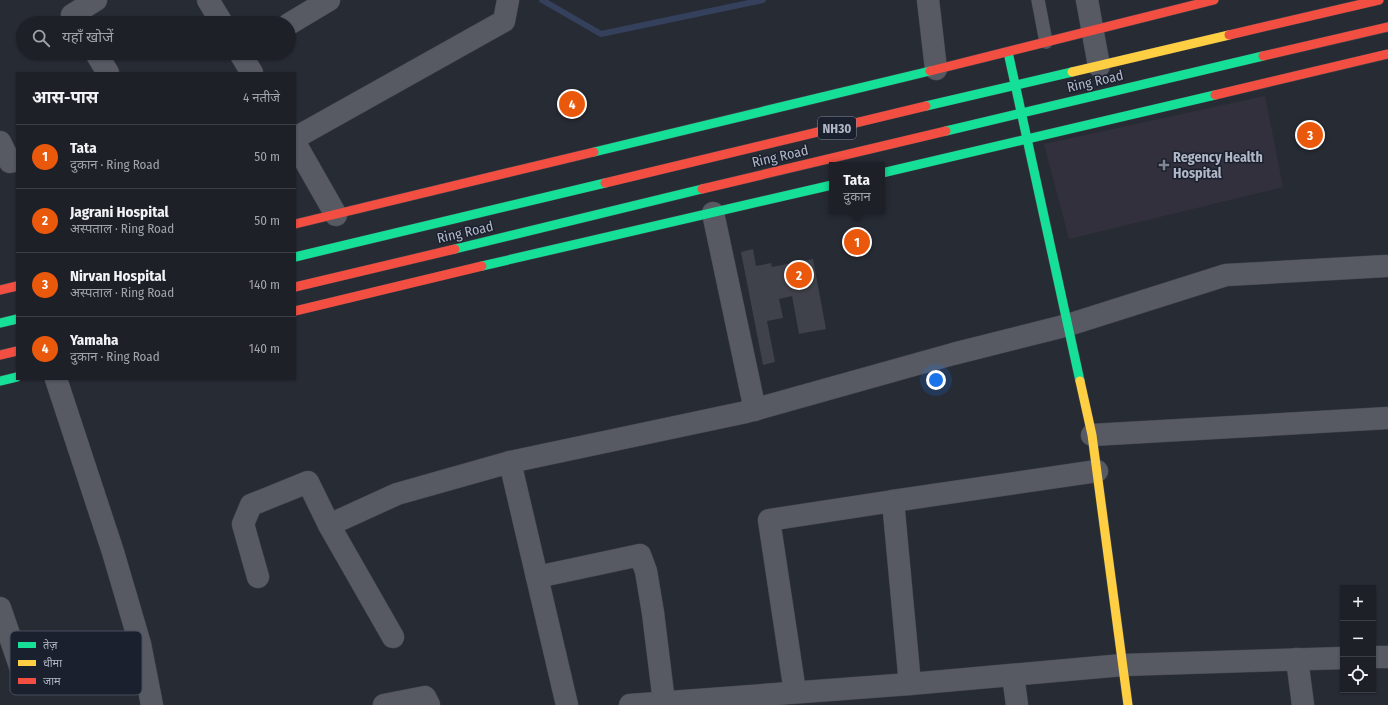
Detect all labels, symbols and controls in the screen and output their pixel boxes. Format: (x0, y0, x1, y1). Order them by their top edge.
search box (16, 16, 296, 60)
icon: search (30, 27, 52, 49)
text: यहाँ खोजें (62, 28, 113, 46)
street label: Ring Road (1065, 67, 1125, 96)
text: आस-पास (32, 87, 98, 108)
pin: 4 (559, 89, 585, 119)
text: 4 नतीजे (243, 90, 280, 105)
road number: NH30 (818, 117, 856, 139)
pin: 3 (1297, 120, 1323, 150)
text: Tata (70, 139, 97, 157)
street label: Ring Road (750, 142, 810, 171)
text: 1 (42, 149, 48, 164)
text: 50 m (254, 149, 280, 164)
place label: Regency Health Hospital (1173, 149, 1263, 182)
text: दुकान · Ring Road (70, 157, 160, 172)
marker: Regency Health Hospital (1158, 159, 1170, 171)
popup (829, 162, 885, 214)
text: Tata (843, 171, 870, 189)
text: दुकान (843, 189, 871, 204)
text: Jagrani Hospital (70, 203, 169, 221)
text: 2 (42, 213, 48, 228)
text: 50 m (254, 213, 280, 228)
street label: Ring Road (435, 218, 495, 247)
text: अस्पताल · Ring Road (70, 221, 174, 236)
pin: 1 (844, 227, 870, 257)
pin: 2 (786, 260, 812, 290)
text: Nirvan Hospital (70, 267, 166, 285)
text: 3 (42, 277, 48, 292)
text: 140 m (249, 277, 280, 292)
text: अस्पताल · Ring Road (70, 285, 174, 300)
text: Yamaha (70, 331, 119, 349)
text: 4 (42, 341, 48, 356)
text: 140 m (249, 341, 280, 356)
text: दुकान · Ring Road (70, 349, 160, 364)
your location (926, 370, 946, 390)
map controls (1340, 585, 1376, 693)
button: + (1340, 585, 1376, 621)
button: − (1340, 621, 1376, 657)
legend (10, 631, 142, 695)
text: तेज़ (43, 639, 58, 652)
text: धीमा (43, 657, 62, 670)
button: locate (1340, 657, 1376, 693)
text: जाम (43, 675, 61, 688)

